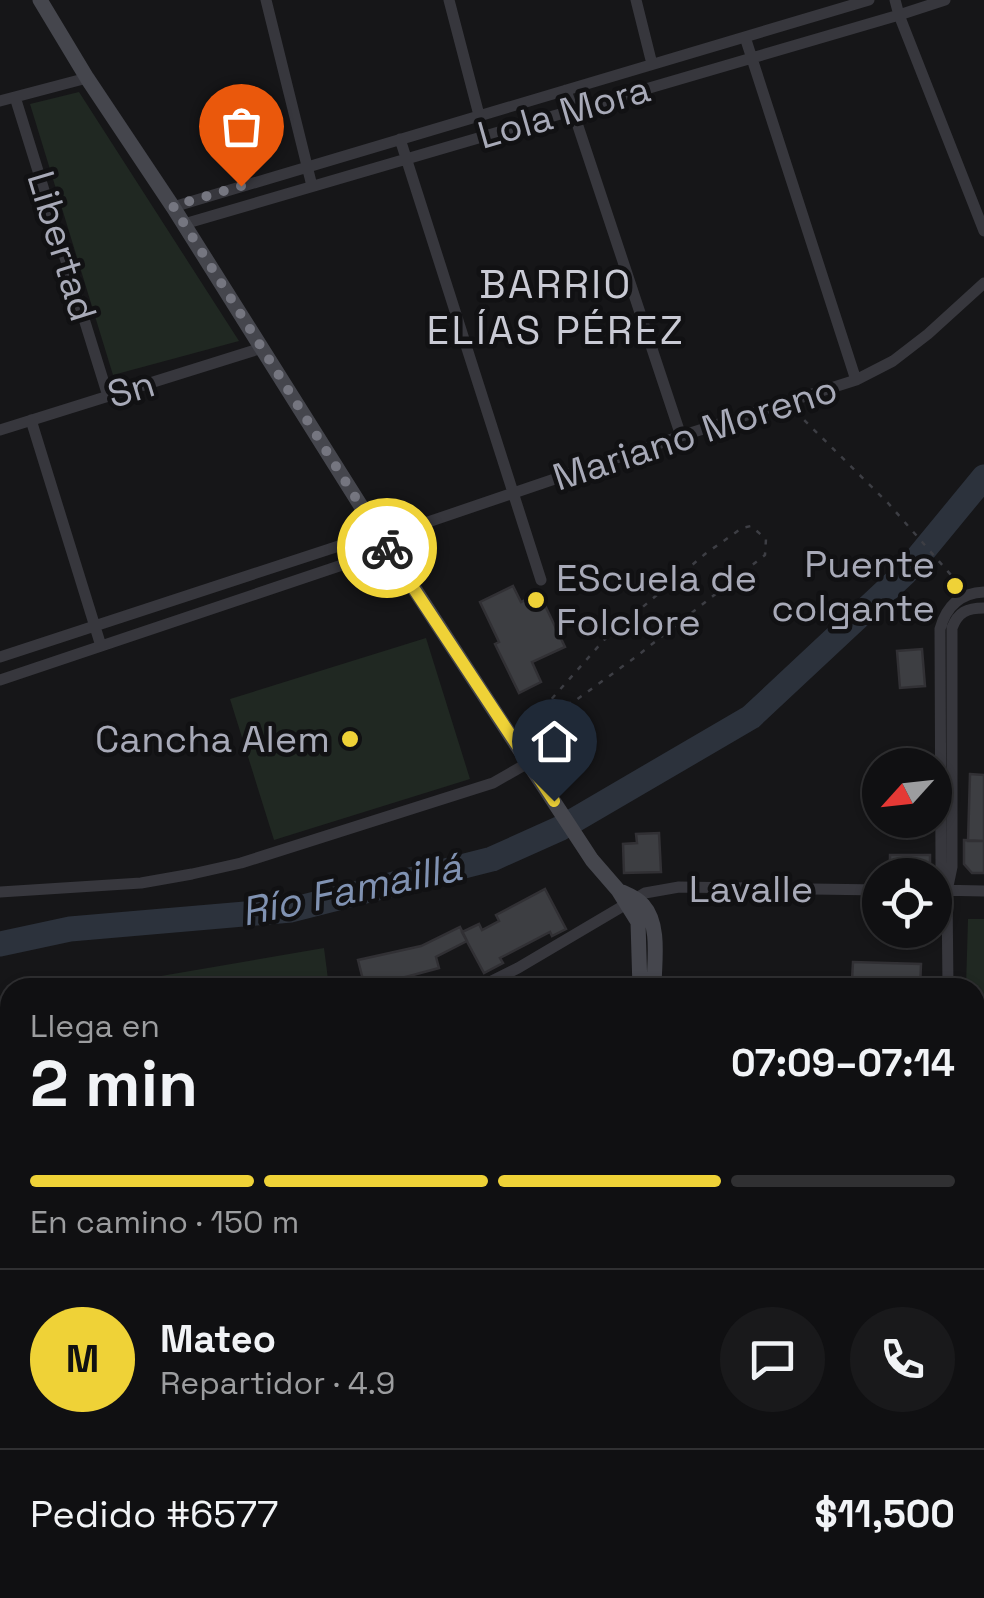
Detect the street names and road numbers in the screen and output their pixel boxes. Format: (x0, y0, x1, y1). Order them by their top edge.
street label: Lola Mora (472, 65, 656, 159)
street label: Libertad (16, 165, 108, 327)
street label: Sn (102, 359, 160, 419)
street label: Mariano Moreno (547, 364, 843, 502)
street label: Lavalle (689, 865, 813, 913)

